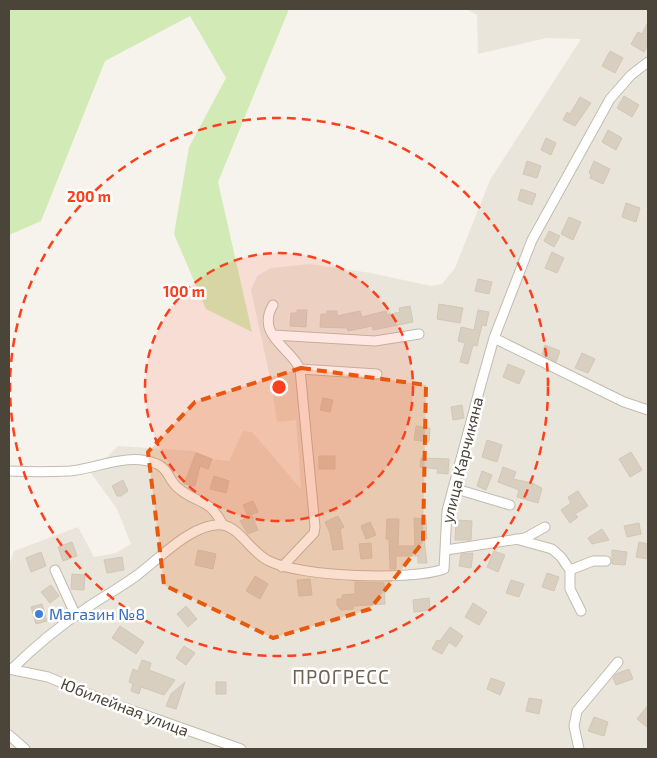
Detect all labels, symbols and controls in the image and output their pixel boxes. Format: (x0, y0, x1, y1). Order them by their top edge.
text: 200 m (67, 187, 111, 205)
text: 100 m (163, 282, 205, 300)
centre of rings (270, 378, 288, 396)
street label: улица Карчикяна (437, 395, 487, 525)
place label: Магазин №8 (49, 604, 145, 623)
marker: Магазин №8 (33, 608, 45, 620)
district label: ПРОГРЕСС (292, 665, 390, 688)
street label: Юбилейная улица (58, 673, 192, 741)

